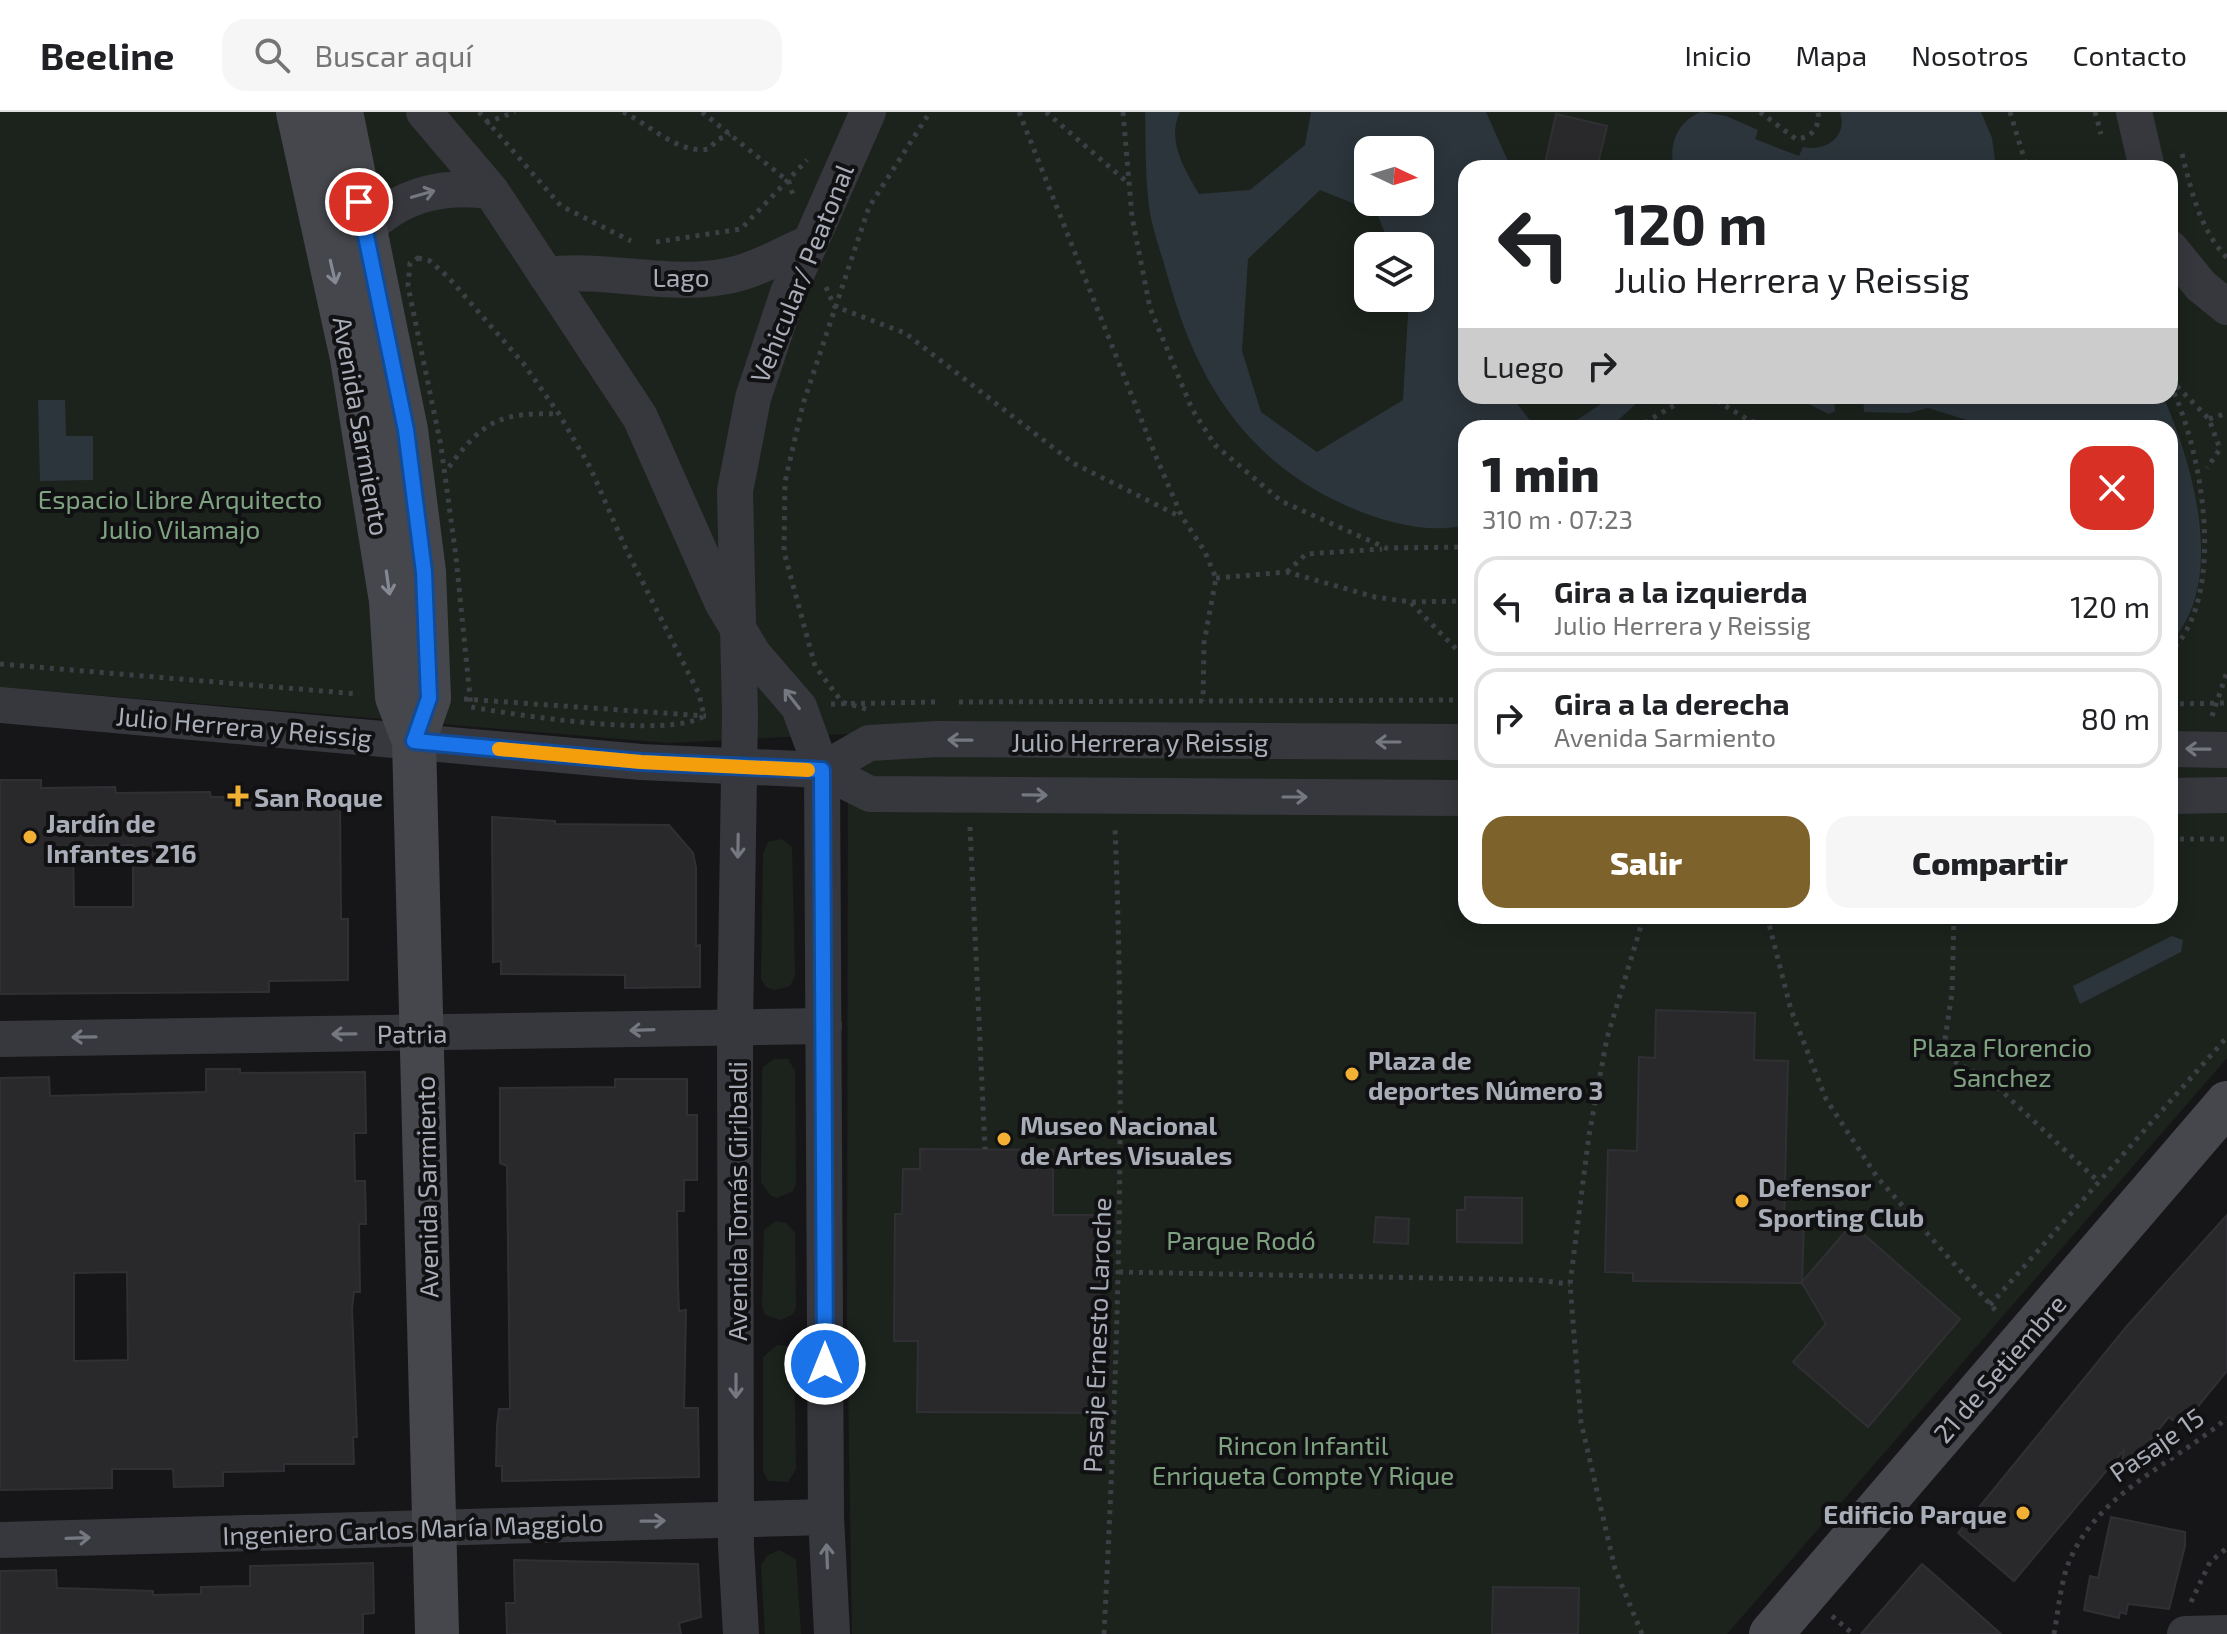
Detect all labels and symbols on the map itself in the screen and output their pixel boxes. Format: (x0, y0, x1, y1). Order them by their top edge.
north arrow (1354, 136, 1434, 216)
street label: Vehicular/ Peatonal (743, 159, 859, 387)
pin (325, 168, 393, 236)
one-way arrow (409, 186, 435, 201)
one-way arrow (326, 259, 341, 285)
street label: Lago (653, 261, 709, 292)
street label: Avenida Sarmiento (327, 314, 397, 538)
park label: Espacio Libre Arquitecto Julio Vilamajo (38, 483, 322, 544)
one-way arrow (381, 570, 396, 595)
one-way arrow (784, 689, 801, 710)
street label: Julio Herrera y Reissig (115, 699, 373, 753)
street label: Julio Herrera y Reissig (1012, 726, 1268, 757)
one-way arrow (947, 732, 974, 747)
one-way arrow (1375, 734, 1402, 750)
one-way arrow (2186, 741, 2212, 757)
place label: San Roque (254, 781, 383, 812)
marker: San Roque (229, 787, 247, 805)
one-way arrow (1021, 788, 1048, 803)
one-way arrow (1281, 789, 1308, 805)
place label: Jardín de Infantes 216 (46, 807, 197, 868)
marker: Jardín de Infantes 216 (21, 828, 39, 846)
one-way arrow (730, 832, 745, 859)
street label: Patria (376, 1017, 448, 1049)
one-way arrow (629, 1023, 656, 1038)
one-way arrow (331, 1026, 358, 1041)
one-way arrow (71, 1030, 98, 1045)
park label: Plaza Florencio Sanchez (1912, 1031, 2092, 1092)
place label: Plaza de deportes Número 3 (1368, 1044, 1603, 1105)
street label: Avenida Tomás Giribaldi (721, 1061, 752, 1341)
marker: Plaza de deportes Número 3 (1343, 1065, 1361, 1083)
street label: Avenida Sarmiento (409, 1076, 443, 1298)
place label: Museo Nacional de Artes Visuales (1020, 1109, 1232, 1170)
marker: Museo Nacional de Artes Visuales (995, 1130, 1013, 1148)
place label: Defensor Sporting Club (1758, 1171, 1924, 1232)
marker: Defensor Sporting Club (1733, 1192, 1751, 1210)
street label: Pasaje Ernesto Laroche (1076, 1197, 1116, 1473)
park label: Parque Rodó (1166, 1224, 1316, 1255)
street label: 21 de Setiembre (1926, 1288, 2072, 1448)
position arrow (783, 1322, 867, 1406)
one-way arrow (728, 1372, 744, 1399)
street label: Pasaje 15 (2103, 1400, 2209, 1488)
park label: Rincon Infantil Enriqueta Compte Y Rique (1152, 1429, 1454, 1490)
place label: Edificio Parque (1823, 1498, 2007, 1529)
marker: Edificio Parque (2014, 1504, 2032, 1522)
street label: Ingeniero Carlos María Maggiolo (222, 1506, 604, 1550)
one-way arrow (639, 1513, 666, 1528)
one-way arrow (64, 1530, 91, 1545)
one-way arrow (820, 1543, 835, 1570)

